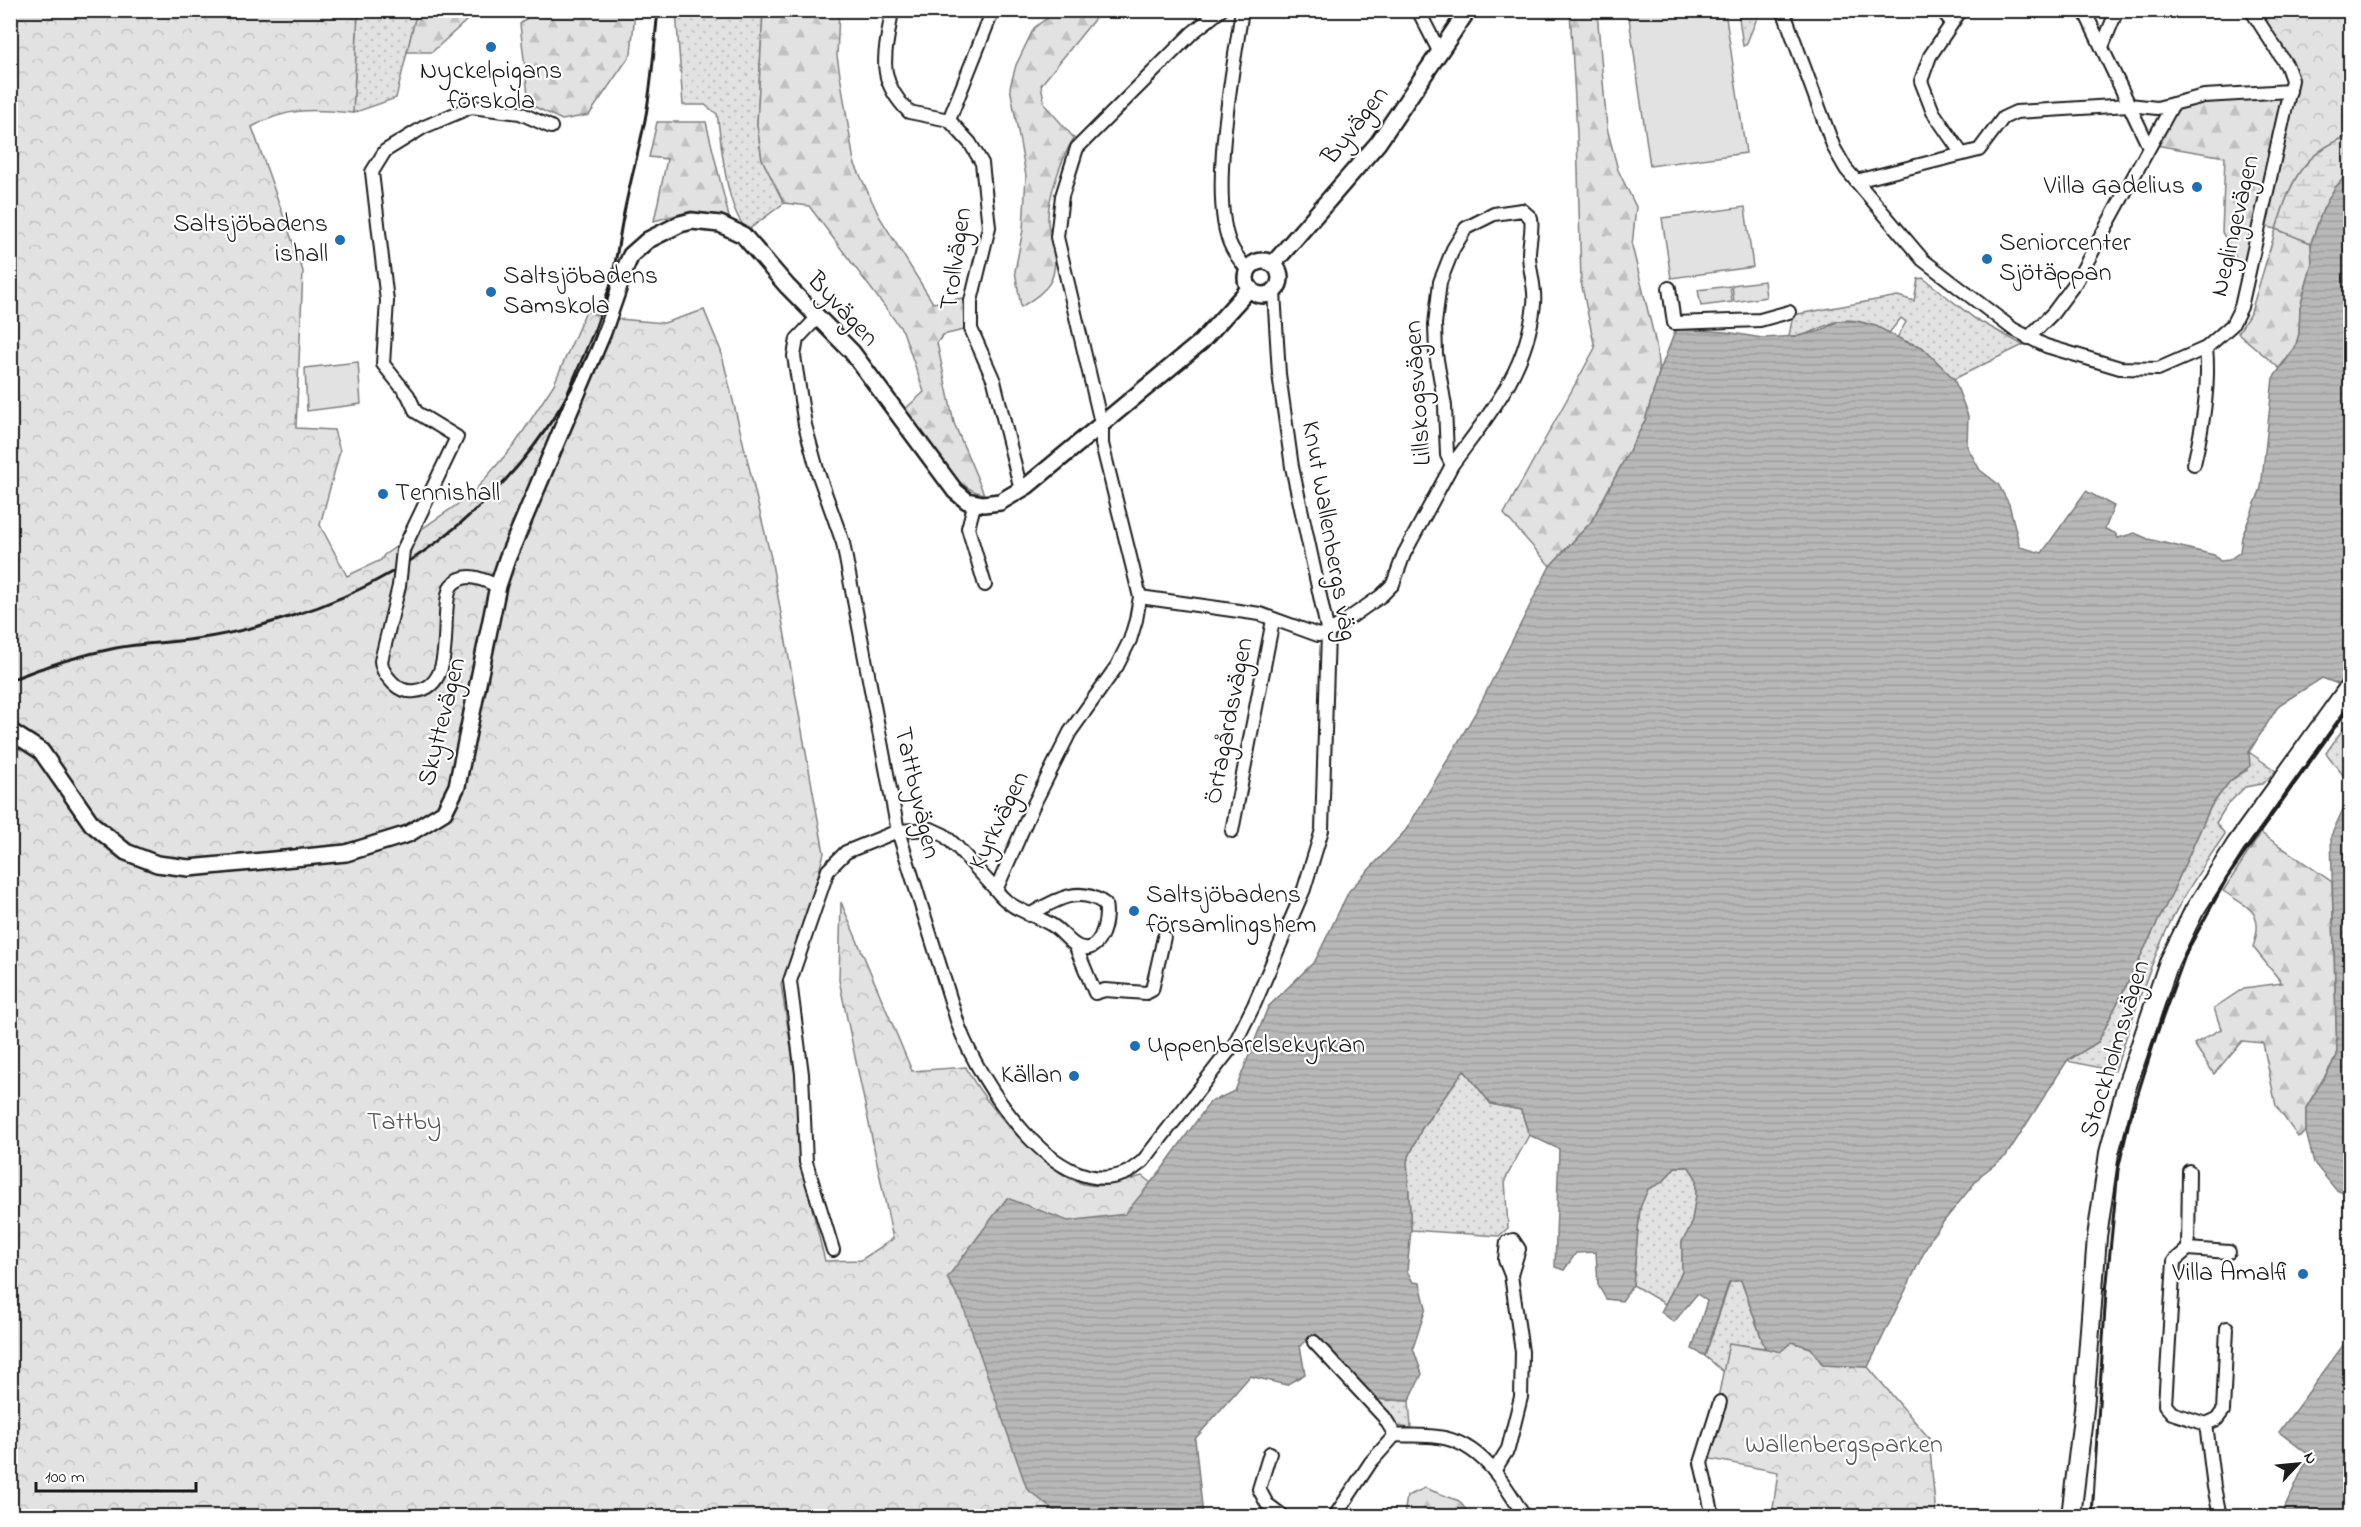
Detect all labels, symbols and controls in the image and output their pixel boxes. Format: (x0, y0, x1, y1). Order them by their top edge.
marker: Nyckelpigans förskola (484, 40, 498, 54)
place label: Nyckelpigans förskola (420, 53, 562, 121)
street label: Byvägen (1312, 78, 1399, 174)
street label: Neglingevägen (2201, 151, 2271, 301)
place label: Villa Gadelius (2043, 168, 2185, 206)
marker: Villa Gadelius (2190, 180, 2204, 194)
street label: Trollvägen (931, 205, 983, 313)
place label: Saltsjöbadens ishall (173, 206, 328, 274)
place label: Seniorcenter Sjötäppan (1999, 225, 2132, 293)
marker: Saltsjöbadens ishall (333, 233, 347, 247)
marker: Seniorcenter Sjötäppan (1980, 252, 1994, 266)
place label: Saltsjöbadens Samskola (503, 258, 658, 326)
street label: Byvägen (796, 263, 887, 356)
marker: Saltsjöbadens Samskola (484, 285, 498, 299)
street label: Lillskogsvägen (1395, 319, 1443, 467)
street label: Knut Wallenbergs väg (1290, 418, 1366, 644)
place label: Tennishall (395, 475, 500, 513)
marker: Tennishall (376, 487, 390, 501)
street label: Örtagårdsvägen (1195, 634, 1265, 808)
street label: Skyttevägen (409, 654, 477, 790)
street label: Tattbyvägen (882, 723, 950, 863)
street label: Kyrkvägen (960, 765, 1040, 877)
place label: Saltsjöbadens församlingshem (1146, 877, 1317, 945)
marker: Saltsjöbadens församlingshem (1127, 904, 1141, 918)
street label: Stockholmsvägen (2071, 955, 2161, 1143)
place label: Uppenbarelsekyrkan (1147, 1027, 1365, 1065)
marker: Uppenbarelsekyrkan (1128, 1039, 1142, 1053)
place label: Källan (1001, 1057, 1062, 1095)
marker: Källan (1067, 1069, 1081, 1083)
park label: Tattby (367, 1104, 441, 1142)
place label: Villa Amalfi (2171, 1255, 2291, 1293)
marker: Villa Amalfi (2296, 1267, 2310, 1281)
park label: Wallenbergsparken (1745, 1427, 1943, 1465)
north arrow (2268, 1434, 2328, 1494)
text: N (2297, 1448, 2323, 1469)
scale bar (36, 1455, 196, 1493)
text: 100 m (45, 1465, 85, 1491)

